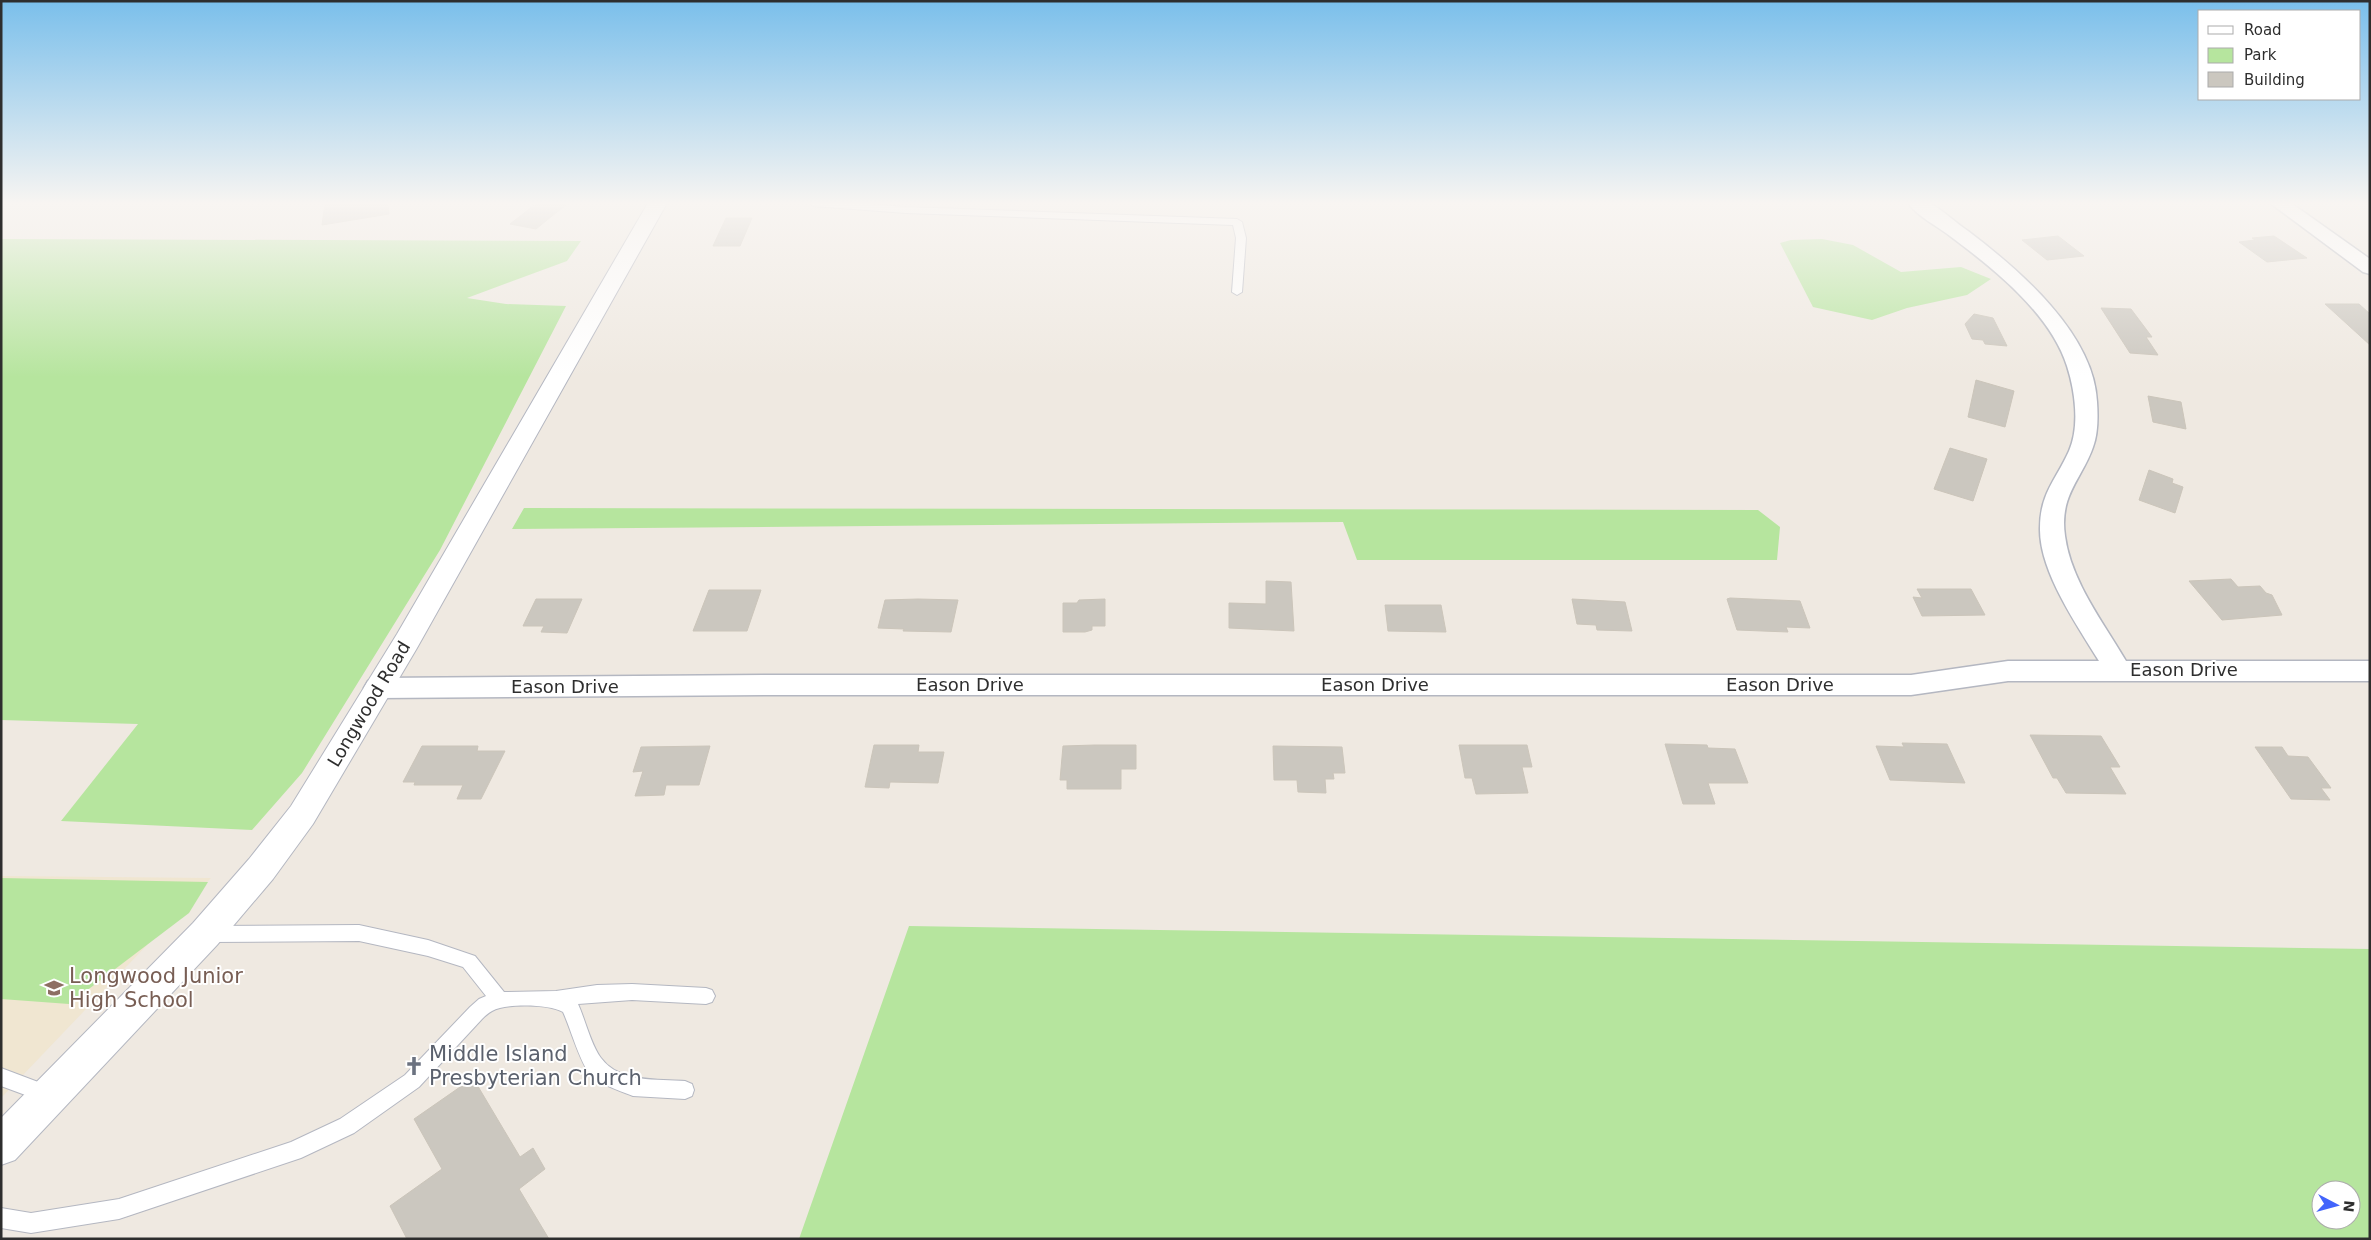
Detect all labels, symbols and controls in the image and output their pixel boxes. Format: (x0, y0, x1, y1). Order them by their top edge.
legend (2198, 10, 2361, 100)
text: Road (2244, 21, 2282, 39)
text: Park (2244, 46, 2277, 64)
text: Building (2244, 71, 2305, 89)
street label: Longwood Road (323, 637, 414, 770)
street label: Eason Drive (2130, 659, 2238, 680)
street label: Eason Drive (916, 674, 1024, 695)
street label: Eason Drive (1321, 674, 1429, 695)
street label: Eason Drive (1726, 674, 1834, 695)
street label: Eason Drive (511, 676, 619, 697)
place label: Longwood Junior High School (69, 964, 243, 1012)
school or university icon: Longwood Junior High School (43, 977, 65, 999)
place label: Middle Island Presbyterian Church (429, 1042, 642, 1090)
church icon: Middle Island Presbyterian Church (403, 1055, 425, 1077)
north arrow (2311, 1180, 2361, 1230)
text: N (2340, 1200, 2357, 1213)

